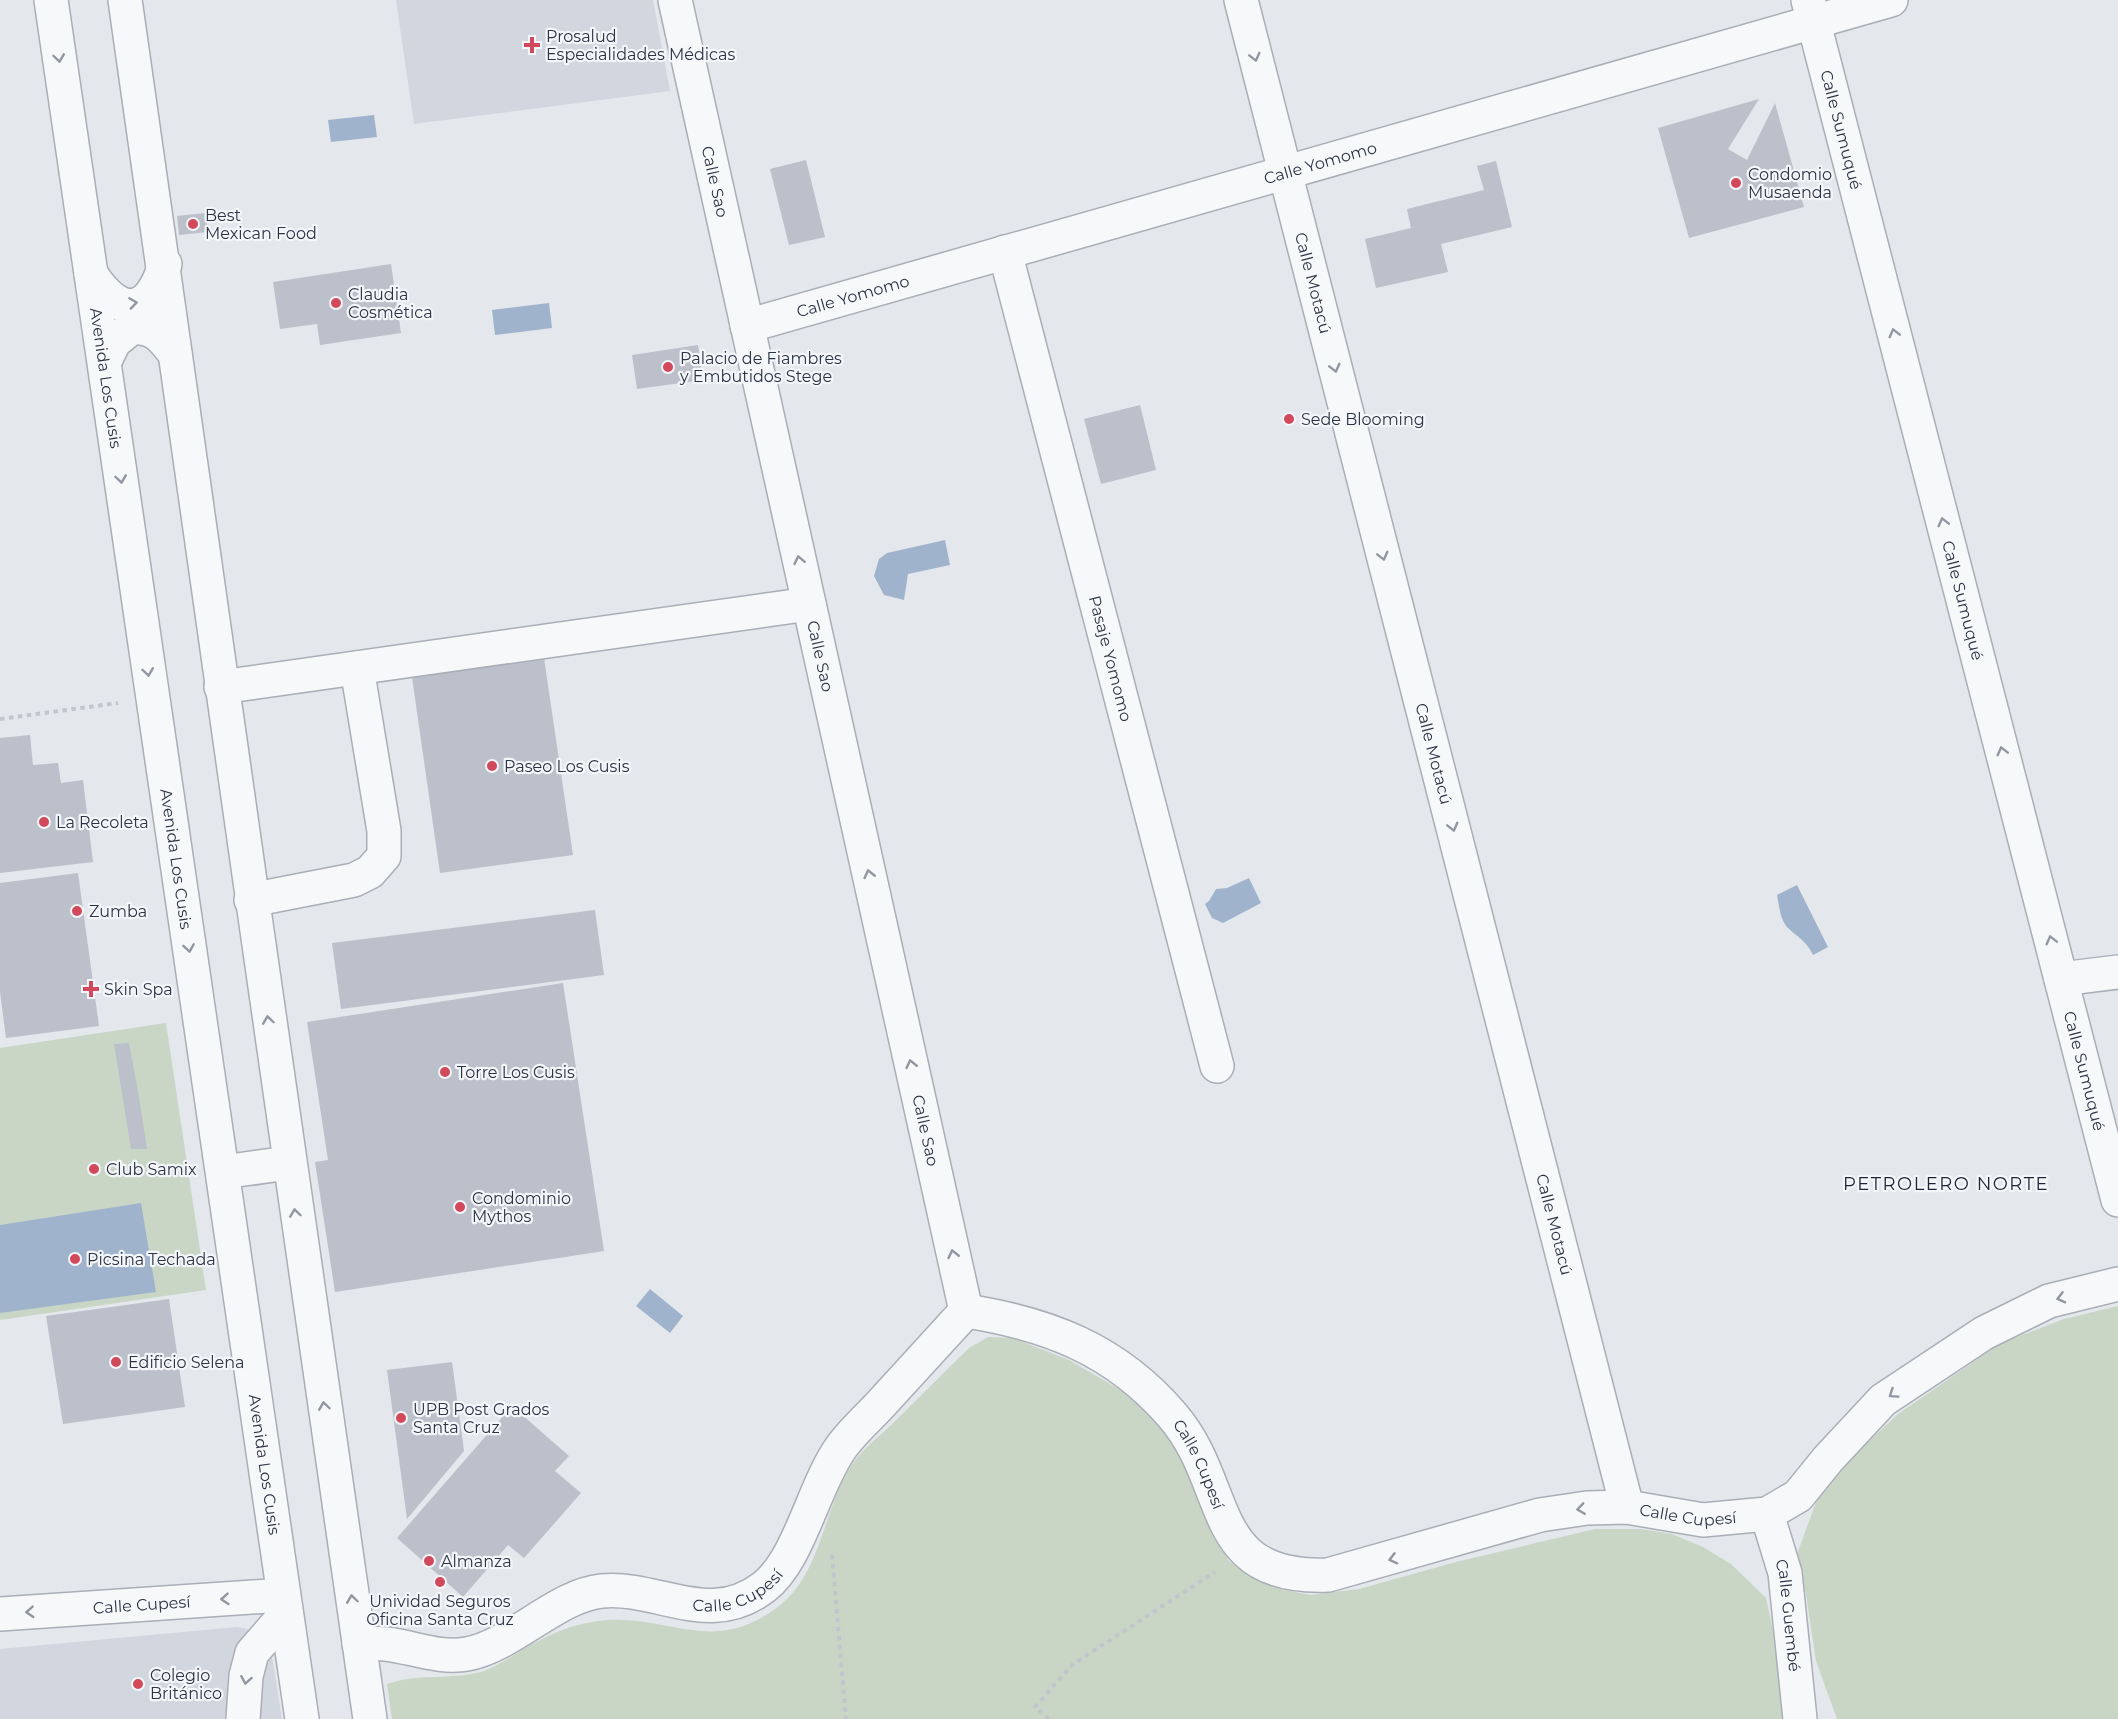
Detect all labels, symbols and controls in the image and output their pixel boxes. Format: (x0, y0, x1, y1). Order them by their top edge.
place label: Prosalud Especialidades Médicas (546, 27, 735, 64)
marker: Prosalud Especialidades Médicas (523, 36, 541, 54)
one-way arrow (1248, 52, 1261, 62)
one-way arrow (53, 53, 65, 62)
street label: Calle Sumuqué (1817, 68, 1866, 192)
street label: Calle Yomomo (1262, 138, 1379, 188)
street label: Calle Sao (698, 144, 732, 219)
place label: Condomio Musaenda (1748, 165, 1832, 202)
marker: Condomio Musaenda (1729, 176, 1743, 190)
place label: Best Mexican Food (205, 206, 317, 243)
marker: Best Mexican Food (186, 217, 200, 231)
street label: Calle Motacú (1291, 230, 1336, 336)
street label: Calle Yomomo (794, 271, 911, 321)
place label: Claudia Cosmética (348, 285, 433, 322)
marker: Claudia Cosmética (329, 296, 343, 310)
one-way arrow (128, 297, 137, 310)
street label: Avenida Los Cusis (87, 306, 126, 450)
one-way arrow (1889, 328, 1901, 339)
place label: Palacio de Fiambres y Embutidos Stege (679, 349, 842, 386)
marker: Palacio de Fiambres y Embutidos Stege (661, 360, 675, 374)
one-way arrow (1328, 362, 1340, 372)
place label: Sede Blooming (1301, 410, 1425, 429)
marker: Sede Blooming (1282, 412, 1296, 426)
one-way arrow (115, 475, 127, 484)
one-way arrow (1937, 517, 1950, 527)
street label: Calle Sumuqué (1939, 538, 1988, 662)
one-way arrow (1376, 551, 1389, 561)
one-way arrow (793, 555, 806, 565)
street label: Pasaje Yomomo (1085, 593, 1136, 724)
street label: Calle Sao (803, 619, 838, 693)
one-way arrow (141, 668, 154, 677)
street label: Calle Motacú (1412, 701, 1456, 806)
one-way arrow (1997, 746, 2009, 757)
place label: Paseo Los Cusis (504, 757, 630, 776)
marker: Paseo Los Cusis (485, 759, 499, 773)
street label: Avenida Los Cusis (157, 787, 196, 931)
place label: La Recoleta (56, 813, 149, 832)
marker: La Recoleta (37, 815, 51, 829)
one-way arrow (1445, 822, 1458, 832)
one-way arrow (863, 869, 876, 879)
place label: Zumba (89, 902, 147, 921)
marker: Zumba (70, 904, 84, 918)
one-way arrow (2045, 935, 2058, 945)
one-way arrow (182, 943, 195, 953)
marker: Skin Spa (82, 980, 100, 998)
place label: Skin Spa (104, 980, 173, 999)
street label: Calle Sumuqué (2060, 1009, 2109, 1133)
one-way arrow (262, 1015, 274, 1025)
one-way arrow (905, 1059, 918, 1069)
place label: Torre Los Cusis (457, 1063, 575, 1082)
marker: Torre Los Cusis (438, 1065, 452, 1079)
street label: Calle Sao (909, 1093, 943, 1168)
place label: Club Samix (106, 1160, 197, 1179)
marker: Club Samix (87, 1162, 101, 1176)
street label: Calle Motacú (1533, 1172, 1577, 1277)
district label: PETROLERO NORTE (1843, 1173, 2049, 1195)
place label: Condominio Mythos (472, 1189, 571, 1226)
marker: Condominio Mythos (453, 1200, 467, 1214)
one-way arrow (290, 1208, 302, 1218)
place label: Picsina Techada (87, 1250, 216, 1269)
one-way arrow (947, 1250, 960, 1260)
marker: Picsina Techada (68, 1252, 82, 1266)
one-way arrow (2056, 1291, 2067, 1303)
place label: Edificio Selena (128, 1353, 244, 1372)
marker: Edificio Selena (109, 1355, 123, 1369)
one-way arrow (1888, 1387, 1899, 1398)
street label: Avenida Los Cusis (245, 1393, 285, 1536)
place label: UPB Post Grados Santa Cruz (413, 1400, 550, 1437)
one-way arrow (318, 1401, 330, 1411)
marker: UPB Post Grados Santa Cruz (394, 1411, 408, 1425)
street label: Calle Cupesí (1169, 1415, 1229, 1513)
street label: Calle Cupesí (1638, 1500, 1738, 1529)
one-way arrow (1576, 1502, 1585, 1515)
place label: Almanza (441, 1552, 512, 1571)
one-way arrow (1388, 1552, 1398, 1564)
marker: Almanza (422, 1554, 436, 1568)
street label: Calle Guembé (1772, 1556, 1805, 1673)
street label: Calle Cupesí (692, 1565, 787, 1615)
marker: Unividad Seguros Oficina Santa Cruz (433, 1575, 447, 1589)
street label: Calle Cupesí (92, 1592, 192, 1617)
one-way arrow (221, 1592, 230, 1605)
place label: Unividad Seguros Oficina Santa Cruz (366, 1592, 514, 1629)
one-way arrow (346, 1594, 358, 1603)
one-way arrow (26, 1605, 35, 1618)
place label: Colegio Británico (150, 1666, 222, 1703)
one-way arrow (240, 1674, 253, 1684)
marker: Colegio Británico (131, 1677, 145, 1691)

